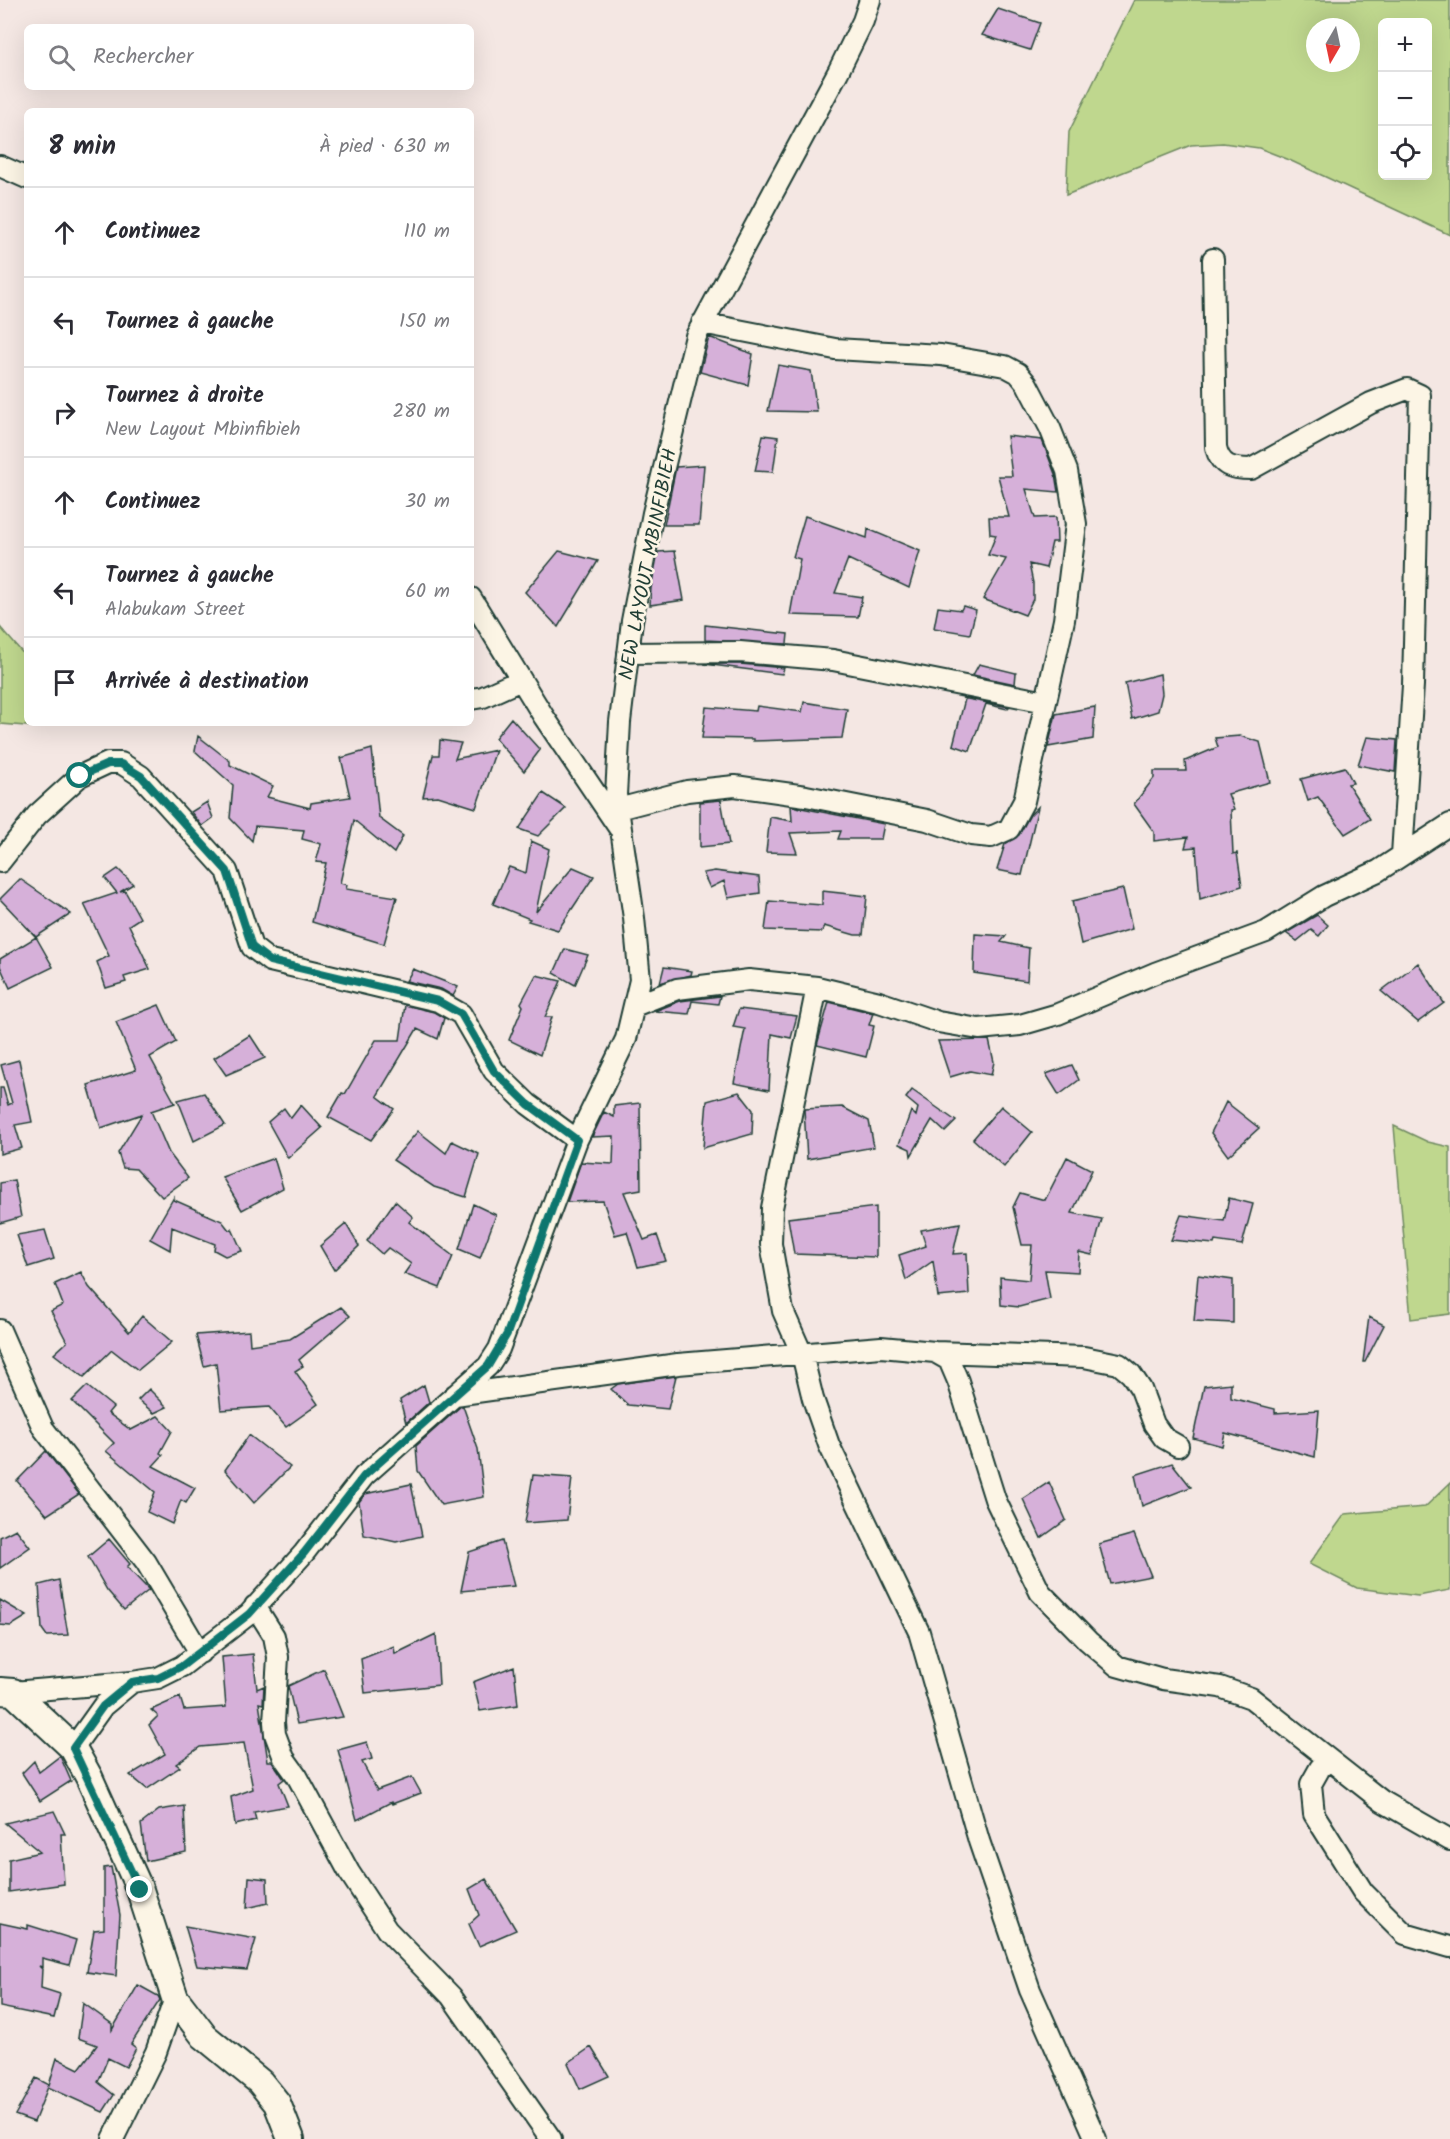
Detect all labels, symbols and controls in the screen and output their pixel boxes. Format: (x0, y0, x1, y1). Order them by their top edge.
north arrow (1306, 18, 1360, 72)
map controls (1378, 18, 1432, 180)
button: + (1378, 18, 1432, 72)
search box (24, 24, 474, 90)
text: Rechercher (93, 40, 193, 75)
icon: search (45, 41, 78, 74)
button: − (1378, 72, 1432, 126)
text: 8 min (48, 126, 116, 168)
button: locate (1378, 126, 1432, 180)
text: À pied · 630 m (319, 131, 450, 163)
text: Continuez (105, 215, 201, 250)
icon: ahead (48, 216, 81, 249)
text: 110 m (404, 216, 450, 248)
text: Tournez à gauche (105, 305, 274, 340)
icon: left (48, 306, 81, 339)
text: 150 m (399, 306, 450, 338)
text: Tournez à droite (105, 379, 264, 414)
icon: right (48, 396, 81, 429)
text: 280 m (392, 396, 450, 428)
text: New Layout Mbinfibieh (105, 414, 300, 446)
street label: NEW LAYOUT MBINFIBIEH (611, 446, 687, 683)
text: Continuez (105, 485, 201, 520)
icon: ahead (48, 486, 81, 519)
text: 30 m (405, 486, 450, 518)
text: Tournez à gauche (105, 559, 274, 594)
icon: left (48, 576, 81, 609)
text: 60 m (405, 576, 450, 608)
text: Alabukam Street (105, 594, 245, 626)
text: Arrivée à destination (105, 665, 309, 700)
icon: arrive (48, 666, 81, 699)
route start (66, 762, 92, 788)
route end (126, 1876, 152, 1902)

